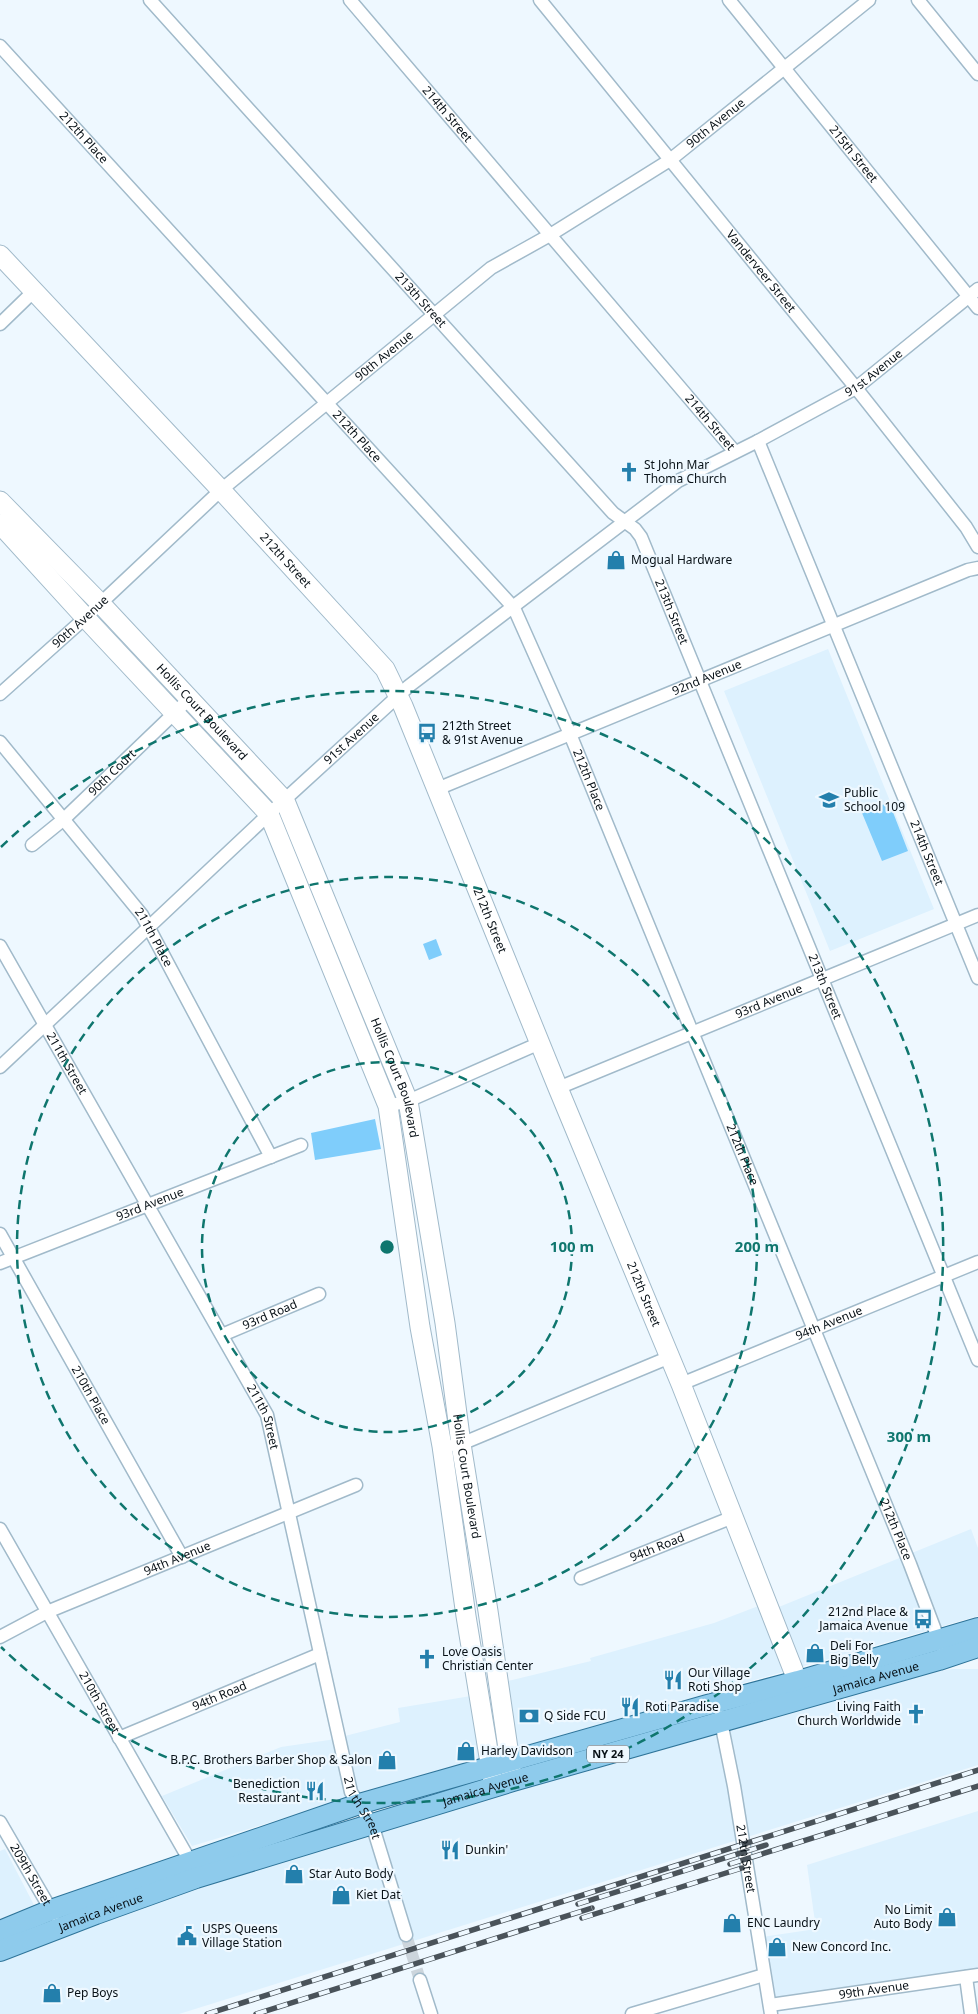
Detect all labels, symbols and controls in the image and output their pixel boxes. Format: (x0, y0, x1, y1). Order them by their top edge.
street label: 214th Street (419, 82, 477, 146)
street label: 90th Avenue (682, 94, 748, 152)
street label: 212th Place (56, 107, 112, 167)
street label: 215th Street (826, 121, 883, 186)
street label: Vanderveer Street (723, 226, 800, 316)
street label: 213th Street (392, 268, 451, 331)
street label: 90th Avenue (351, 326, 417, 385)
street label: 91st Avenue (841, 345, 906, 401)
street label: 214th Street (681, 390, 740, 454)
street label: 212th Place (329, 406, 386, 466)
place label: St John Mar Thoma Church (644, 456, 727, 487)
church icon: St John Mar Thoma Church (618, 461, 640, 483)
street label: 212th Street (256, 529, 316, 592)
shop icon: Mogual Hardware (605, 549, 627, 571)
place label: Mogual Hardware (631, 551, 732, 568)
street label: 213th Street (651, 576, 693, 647)
street label: 90th Avenue (48, 591, 112, 652)
street label: 92nd Avenue (669, 655, 744, 699)
street label: Hollis Court Boulevard (153, 660, 251, 764)
street label: 91st Avenue (320, 708, 383, 768)
place label: 212th Street & 91st Avenue (442, 717, 523, 748)
bus stop icon: 212th Street & 91st Avenue (416, 722, 438, 744)
street label: 90th Court (84, 745, 140, 799)
street label: 212th Place (569, 746, 610, 813)
place label: Public School 109 (844, 784, 905, 815)
school or university icon: Public School 109 (818, 789, 840, 811)
street label: 214th Street (906, 817, 948, 888)
street label: 212th Street (470, 885, 512, 956)
street label: 211th Place (131, 904, 177, 970)
street label: 213th Street (805, 951, 847, 1022)
street label: 93rd Avenue (732, 979, 805, 1022)
street label: Hollis Court Boulevard (367, 1015, 423, 1139)
street label: 211th Street (43, 1029, 92, 1098)
street label: 212th Place (723, 1121, 763, 1188)
street label: 93rd Avenue (113, 1183, 186, 1225)
text: 100 m (550, 1236, 594, 1256)
text: 200 m (735, 1236, 779, 1256)
centre of rings (378, 1238, 396, 1256)
street label: 212th Street (623, 1259, 665, 1330)
street label: 93rd Road (240, 1295, 300, 1333)
street label: 94th Avenue (793, 1301, 865, 1344)
street label: 210th Place (68, 1362, 115, 1428)
street label: 211th Street (243, 1381, 284, 1451)
street label: Hollis Court Boulevard (449, 1413, 485, 1540)
text: 300 m (887, 1426, 931, 1446)
street label: 212th Place (876, 1496, 917, 1563)
street label: 94th Road (627, 1528, 687, 1566)
street label: 94th Avenue (141, 1537, 213, 1579)
place label: 212nd Place & Jamaica Avenue (818, 1603, 908, 1634)
bus stop icon: 212nd Place & Jamaica Avenue (912, 1608, 934, 1630)
place label: Deli For Big Belly (830, 1637, 879, 1668)
shop icon: Deli For Big Belly (804, 1642, 826, 1664)
place label: Love Oasis Christian Center (442, 1643, 533, 1674)
church icon: Love Oasis Christian Center (416, 1648, 438, 1670)
street label: Jamaica Avenue (830, 1657, 921, 1698)
place label: Our Village Roti Shop (688, 1664, 750, 1695)
street label: 210th Street (75, 1668, 125, 1737)
restaurant icon: Our Village Roti Shop (662, 1669, 684, 1691)
street label: 94th Road (190, 1677, 249, 1714)
restaurant icon: Roti Paradise (619, 1696, 641, 1718)
place label: Roti Paradise (645, 1698, 719, 1715)
place label: Living Faith Church Worldwide (797, 1698, 901, 1729)
church icon: Living Faith Church Worldwide (905, 1703, 927, 1725)
bank icon: Q Side FCU (518, 1705, 540, 1727)
place label: Q Side FCU (544, 1707, 606, 1724)
shop icon: Harley Davidson (455, 1740, 477, 1762)
place label: Harley Davidson (481, 1742, 573, 1759)
road number: NY 24 (587, 1746, 629, 1762)
shop icon: B.P.C. Brothers Barber Shop & Salon (376, 1749, 398, 1771)
place label: B.P.C. Brothers Barber Shop & Salon (170, 1751, 372, 1768)
street label: Jamaica Avenue (439, 1768, 531, 1810)
place label: Benediction Restaurant (233, 1775, 301, 1806)
street label: 211th Street (340, 1775, 385, 1842)
restaurant icon: Benediction Restaurant (304, 1780, 326, 1802)
street label: 212th Street (732, 1823, 760, 1895)
restaurant icon: Dunkin' (439, 1839, 461, 1861)
street label: 209th Street (6, 1840, 56, 1909)
place label: Dunkin' (465, 1841, 508, 1858)
shop icon: Star Auto Body (283, 1863, 305, 1885)
place label: Star Auto Body (309, 1865, 394, 1882)
shop icon: Kiet Dat (330, 1884, 352, 1906)
place label: Kiet Dat (356, 1886, 401, 1903)
street label: Jamaica Avenue (55, 1889, 146, 1936)
place label: No Limit Auto Body (874, 1901, 933, 1932)
shop icon: No Limit Auto Body (936, 1906, 958, 1928)
shop icon: ENC Laundry (721, 1912, 743, 1934)
place label: ENC Laundry (747, 1914, 821, 1931)
place label: USPS Queens Village Station (202, 1920, 282, 1951)
public building icon: USPS Queens Village Station (176, 1925, 198, 1947)
shop icon: New Concord Inc. (766, 1936, 788, 1958)
place label: New Concord Inc. (792, 1938, 891, 1955)
street label: 99th Avenue (838, 1976, 910, 2003)
shop icon: Pep Boys (41, 1982, 63, 2004)
place label: Pep Boys (67, 1984, 118, 2001)

